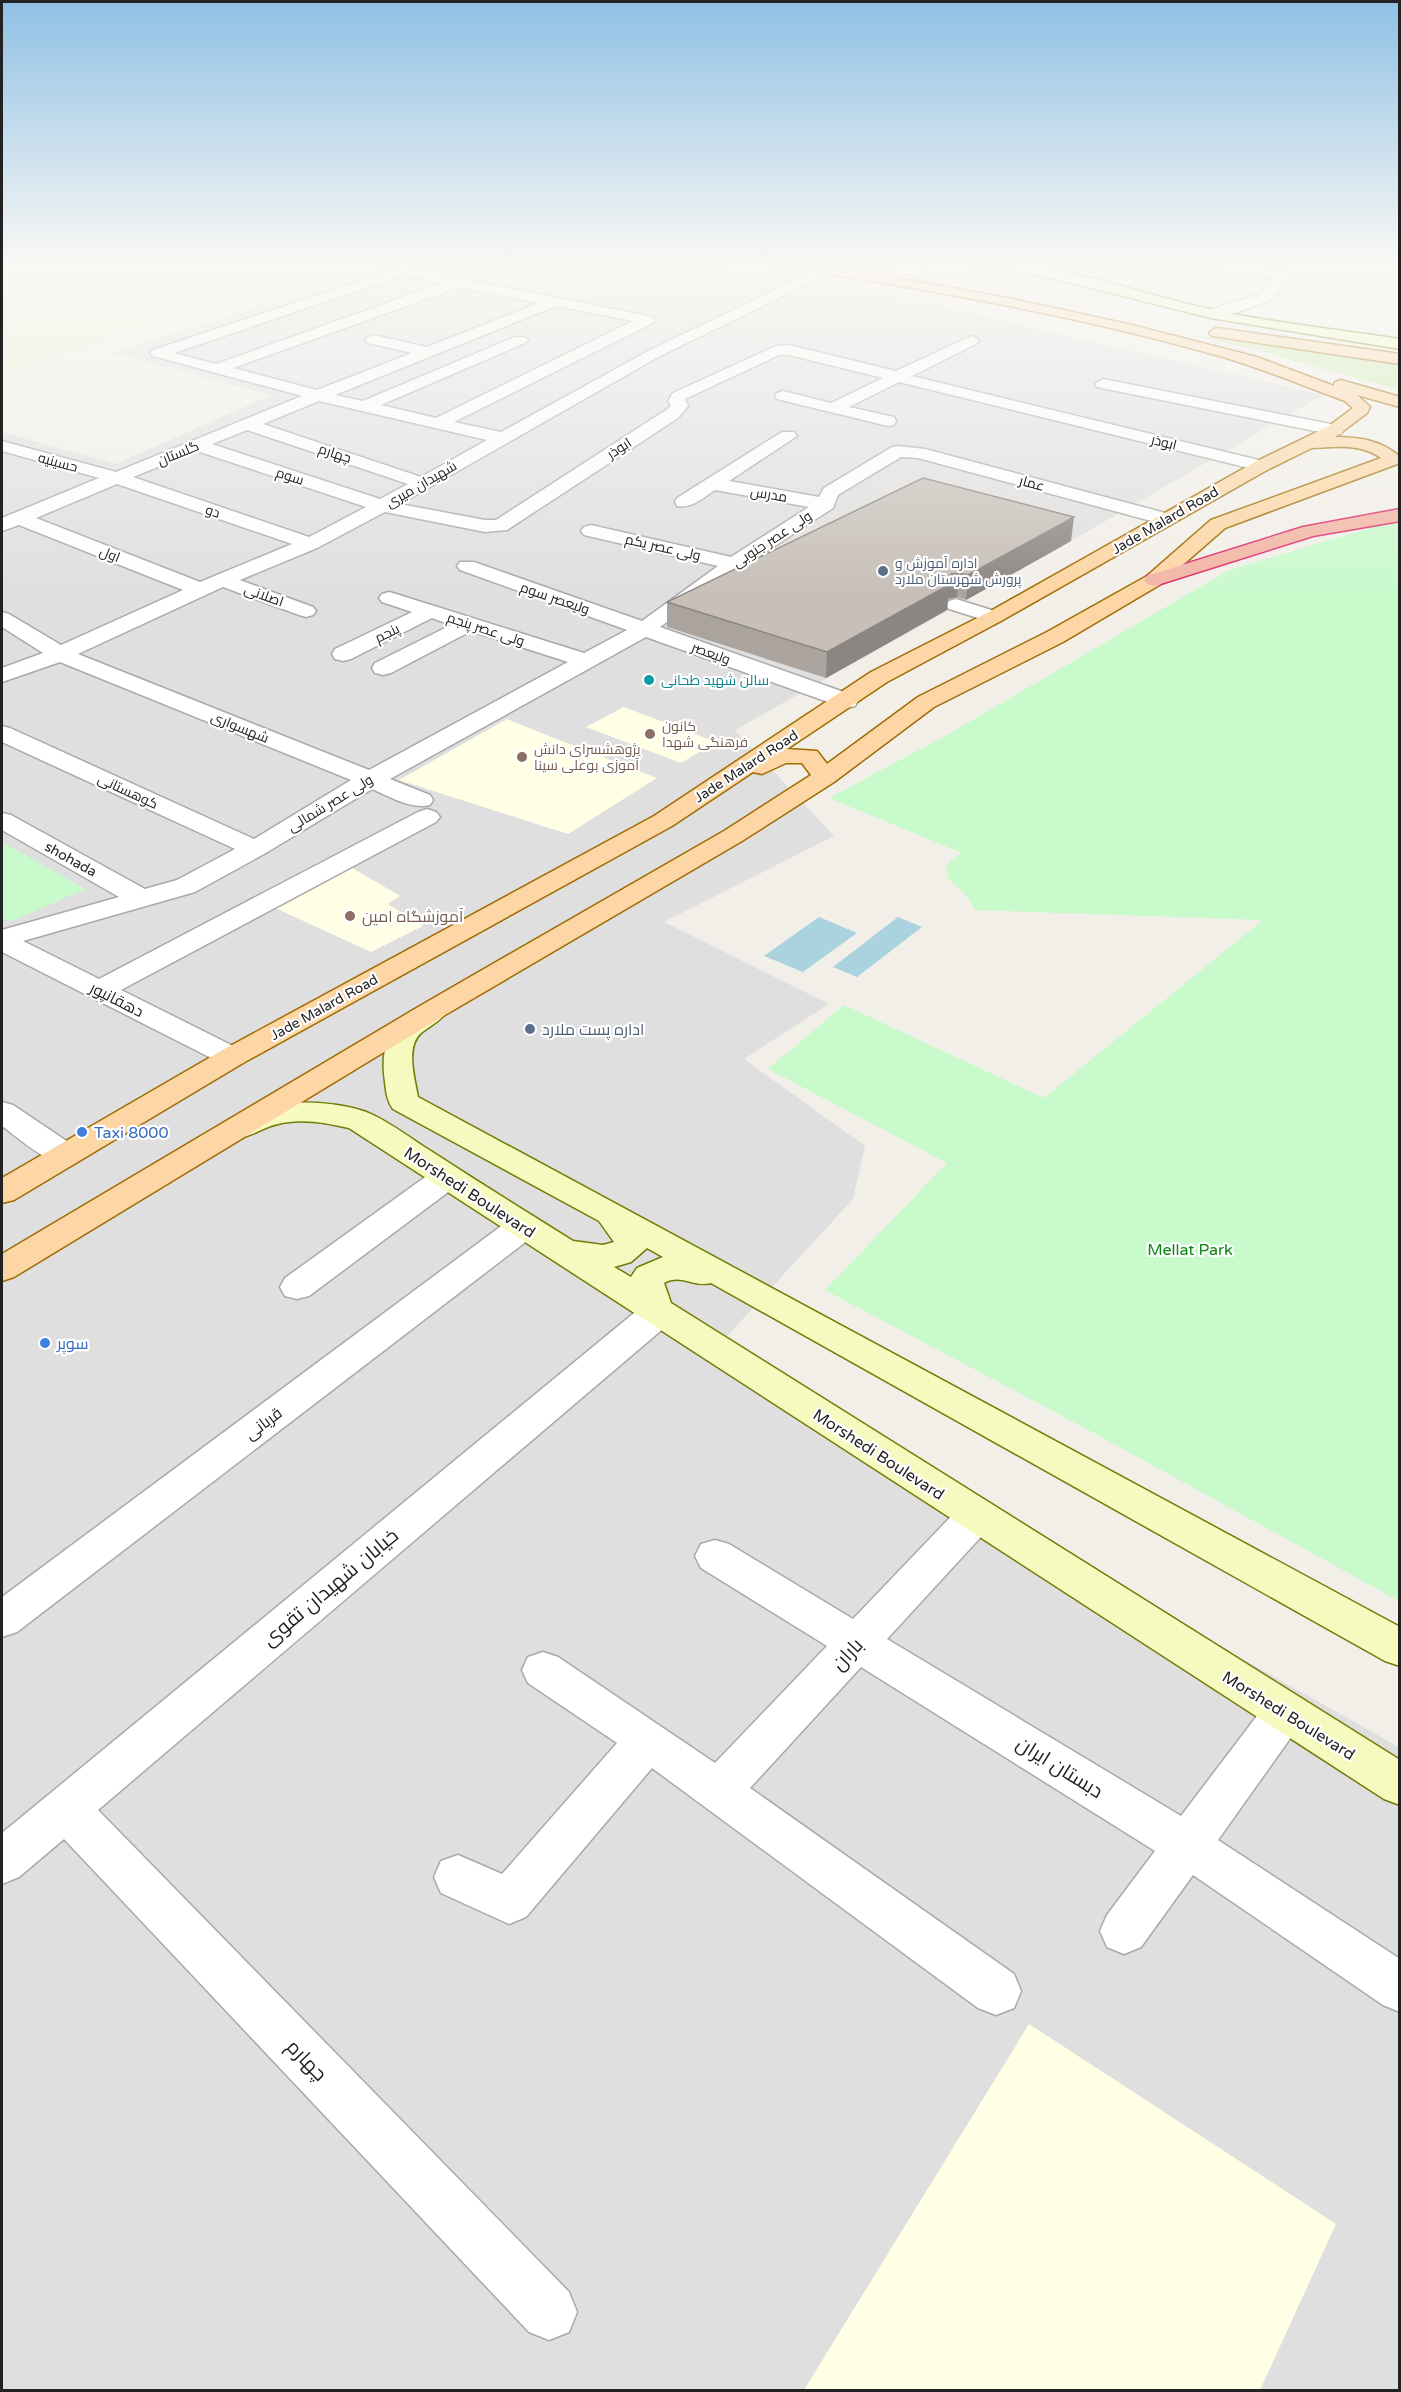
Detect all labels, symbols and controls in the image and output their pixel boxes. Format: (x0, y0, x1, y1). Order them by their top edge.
street label: ابوذر (1148, 431, 1179, 454)
street label: ابوذر (603, 434, 635, 463)
street label: گلستان (155, 437, 201, 469)
street label: چهارم (316, 440, 353, 468)
street label: حسینیه (36, 449, 80, 476)
street label: شهیدان میری (383, 457, 460, 512)
street label: سوم (273, 464, 306, 490)
street label: عمار (1016, 472, 1046, 495)
street label: مدرس (749, 483, 789, 506)
street label: Jade Malard Road (1109, 483, 1222, 558)
street label: دو (203, 501, 222, 522)
street label: ولی عصر جنوبی (729, 507, 815, 571)
street label: ولی عصر یکم (623, 531, 702, 565)
street label: اول (97, 543, 123, 566)
place label: اداره آموزش و پرورش شهرستان ملارد (895, 555, 1022, 589)
marker: اداره آموزش و پرورش شهرستان ملارد (876, 564, 890, 578)
street label: ولیعصر سوم (518, 579, 592, 619)
street label: اصلانی (242, 581, 286, 610)
street label: ولی عصر پنجم (445, 609, 527, 651)
street label: پنجم (372, 620, 403, 648)
street label: ولیعصر (688, 638, 733, 668)
place label: سالن شهید طحانی (661, 672, 769, 689)
marker: سالن شهید طحانی (642, 673, 656, 687)
street label: شهسواری (208, 708, 271, 747)
place label: کانون فرهنگی شهدا (662, 718, 748, 751)
marker: کانون فرهنگی شهدا (643, 727, 657, 741)
street label: Jade Malard Road (691, 727, 801, 806)
place label: پژوهشسرای دانش آموزی بوعلی سینا (534, 741, 641, 774)
marker: پژوهشسرای دانش آموزی بوعلی سینا (515, 750, 529, 764)
street label: کوهستانی (95, 770, 161, 813)
street label: ولی عصر شمالی (285, 771, 376, 836)
street label: shohada (42, 838, 100, 881)
place label: آموزشگاه امین (362, 907, 464, 927)
marker: آموزشگاه امین (343, 909, 357, 923)
street label: Jade Malard Road (267, 971, 381, 1044)
street label: دهقانپور (85, 977, 147, 1022)
place label: اداره پست ملارد (542, 1020, 644, 1041)
marker: اداره پست ملارد (523, 1022, 537, 1036)
place label: Taxi 8000 (94, 1123, 168, 1143)
marker: Taxi 8000 (75, 1125, 89, 1139)
street label: Morshedi Boulevard (400, 1143, 539, 1243)
park label: Mellat Park (1147, 1240, 1233, 1260)
place label: سوپر (56, 1334, 89, 1355)
marker: سوپر (38, 1336, 52, 1350)
street label: قربانی (241, 1403, 286, 1444)
street label: Morshedi Boulevard (809, 1405, 948, 1505)
street label: خیابان شهیدان تقوی (258, 1524, 404, 1652)
street label: باران (827, 1634, 869, 1676)
street label: Morshedi Boulevard (1218, 1667, 1358, 1765)
street label: دبستان ایران (1012, 1732, 1107, 1804)
street label: چهارم (280, 2035, 332, 2087)

